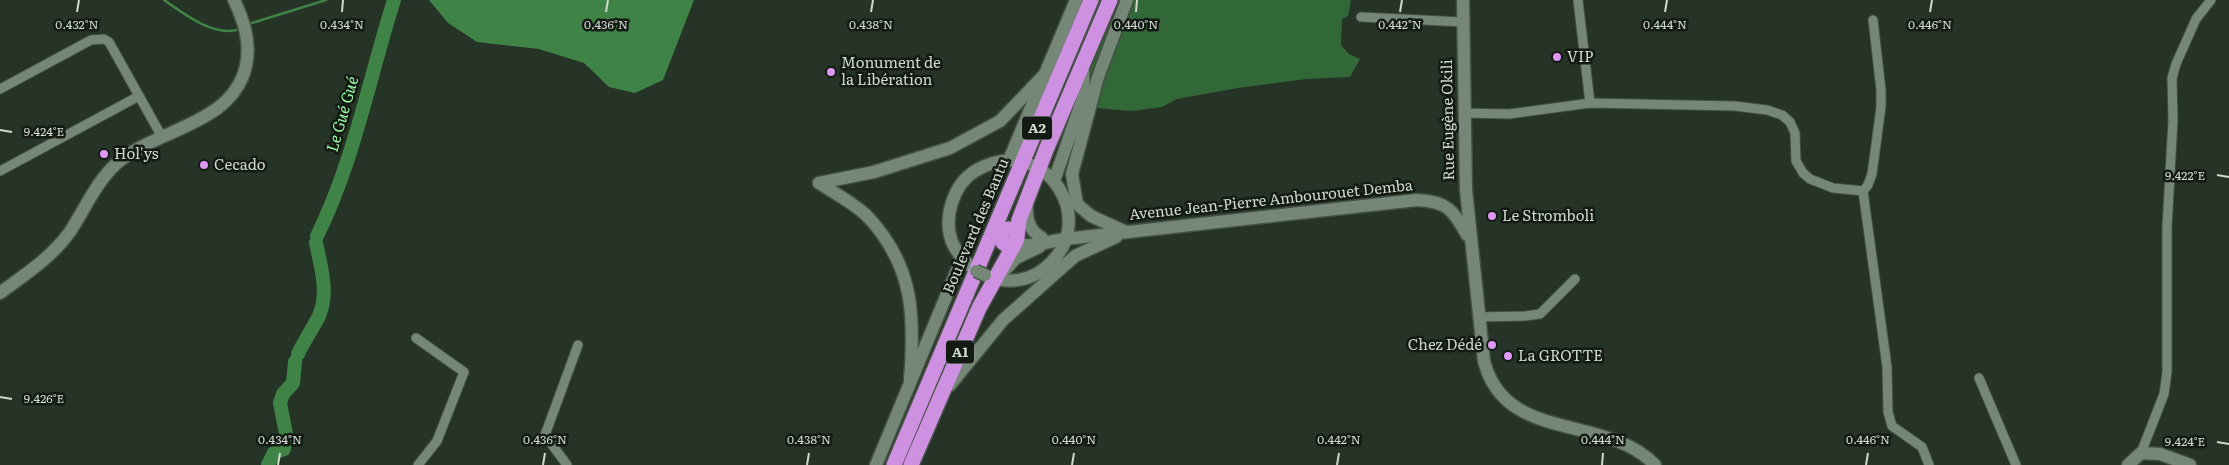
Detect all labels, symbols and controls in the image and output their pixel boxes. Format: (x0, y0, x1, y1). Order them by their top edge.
text: 0.432°N (55, 15, 99, 33)
text: 0.434°N (320, 15, 364, 33)
text: 0.436°N (584, 15, 628, 33)
text: 0.438°N (849, 15, 893, 33)
text: 0.440°N (1114, 15, 1158, 33)
text: 0.442°N (1378, 15, 1422, 33)
text: 0.444°N (1643, 15, 1687, 33)
text: 0.446°N (1908, 15, 1952, 33)
place label: VIP (1567, 44, 1593, 67)
place label: Monument de la Libération (841, 50, 941, 90)
marker: VIP (1551, 51, 1563, 63)
street label: Rue Eugène Okili (1434, 59, 1459, 181)
marker: Monument de la Libération (825, 66, 837, 78)
water label: Le Gué Gué (319, 73, 363, 154)
road number: A2 (1022, 116, 1052, 140)
text: 9.424°E (24, 122, 65, 140)
place label: Hol'ys (114, 141, 159, 164)
marker: Hol'ys (98, 148, 110, 160)
place label: Cecado (214, 152, 266, 175)
street label: Boulevard des Bantu (936, 154, 1014, 297)
marker: Cecado (198, 159, 210, 171)
text: 9.422°E (2165, 166, 2205, 184)
street label: Avenue Jean-Pierre Ambourouet Demba (1128, 172, 1415, 225)
place label: Le Stromboli (1502, 203, 1594, 226)
marker: Le Stromboli (1486, 210, 1498, 222)
place label: Chez Dédé (1408, 332, 1482, 355)
marker: Chez Dédé (1486, 339, 1498, 351)
road number: A1 (946, 341, 974, 364)
place label: La GROTTE (1518, 343, 1603, 366)
marker: La GROTTE (1502, 350, 1514, 362)
text: 9.426°E (24, 389, 65, 407)
text: 0.434°N (258, 430, 302, 448)
text: 0.436°N (523, 430, 567, 448)
text: 0.438°N (787, 430, 831, 448)
text: 0.440°N (1052, 430, 1096, 448)
text: 0.442°N (1317, 430, 1361, 448)
text: 0.444°N (1581, 430, 1625, 448)
text: 0.446°N (1846, 430, 1890, 448)
text: 9.424°E (2165, 432, 2206, 450)

